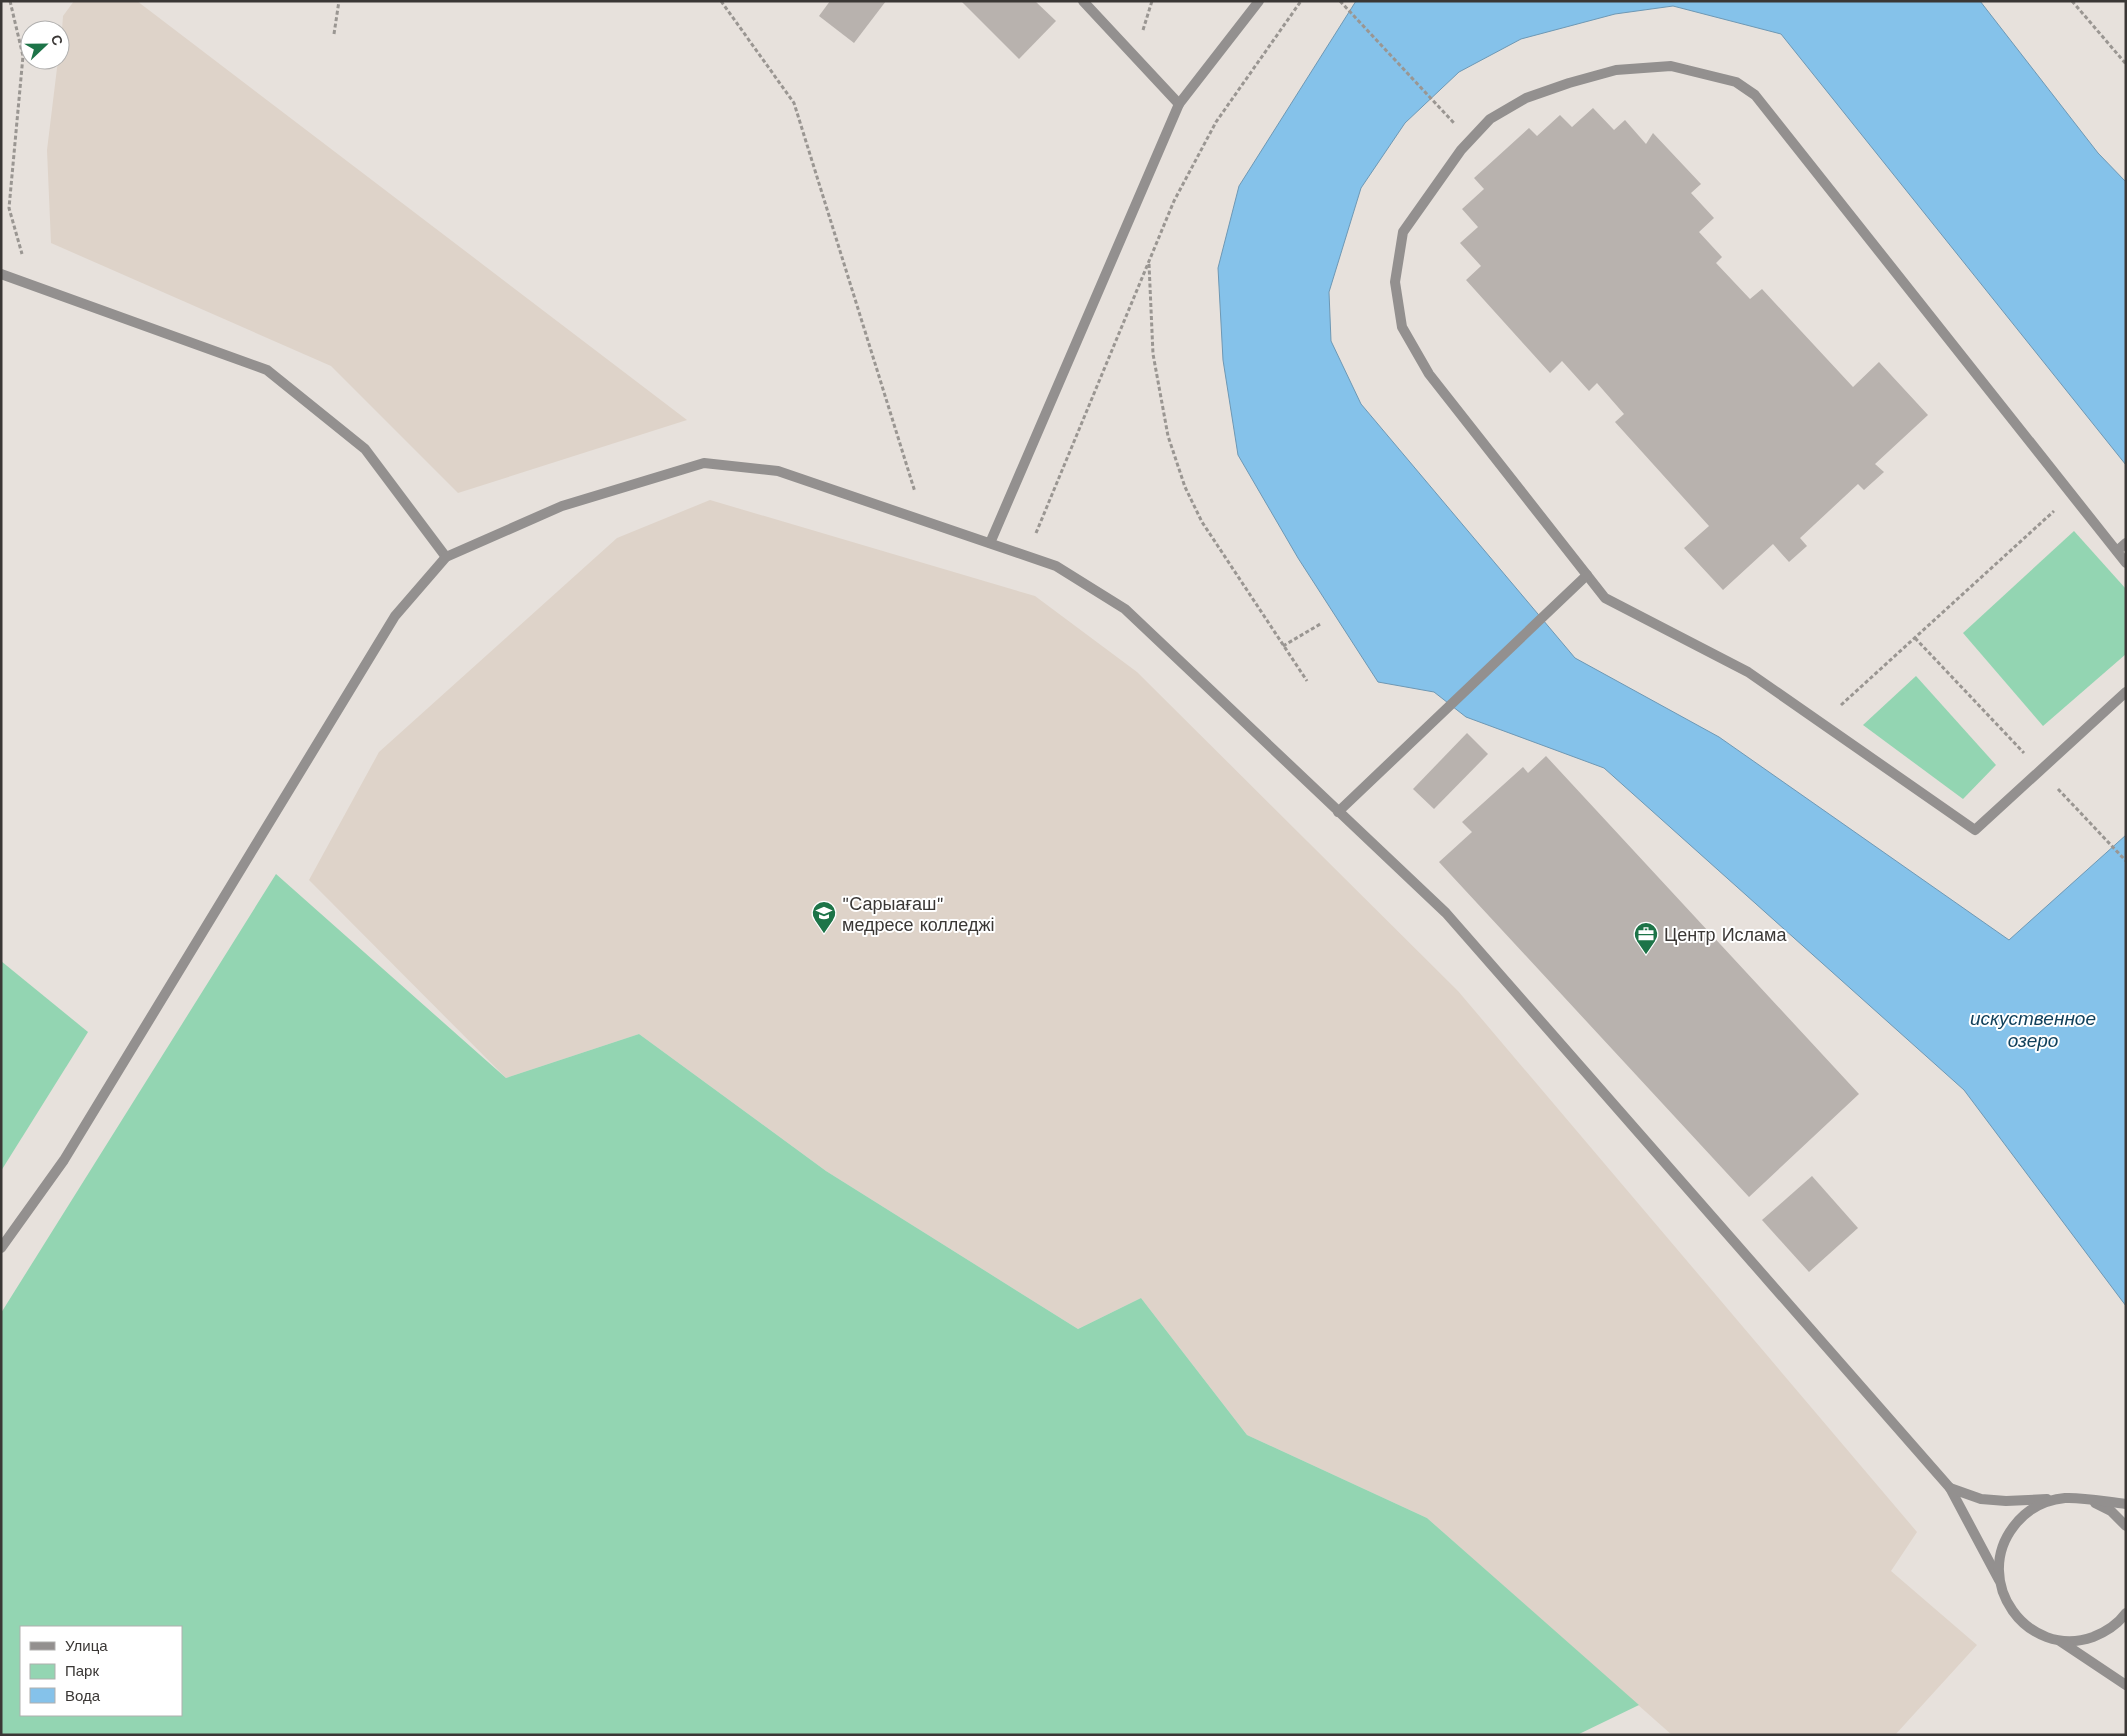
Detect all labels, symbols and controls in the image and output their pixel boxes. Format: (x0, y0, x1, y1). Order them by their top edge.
north arrow (20, 20, 70, 70)
text: С (48, 32, 66, 48)
place label: "Сарыағаш" медресе колледжі (842, 893, 995, 935)
school or university icon: "Сарыағаш" медресе колледжі (811, 900, 837, 934)
office icon: Центр Ислама (1633, 921, 1659, 955)
place label: Центр Ислама (1664, 924, 1787, 945)
water label: искуственное озеро (1970, 1007, 2096, 1052)
legend (20, 1626, 182, 1716)
text: Улица (65, 1637, 108, 1655)
text: Парк (65, 1662, 99, 1680)
text: Вода (65, 1687, 101, 1705)

